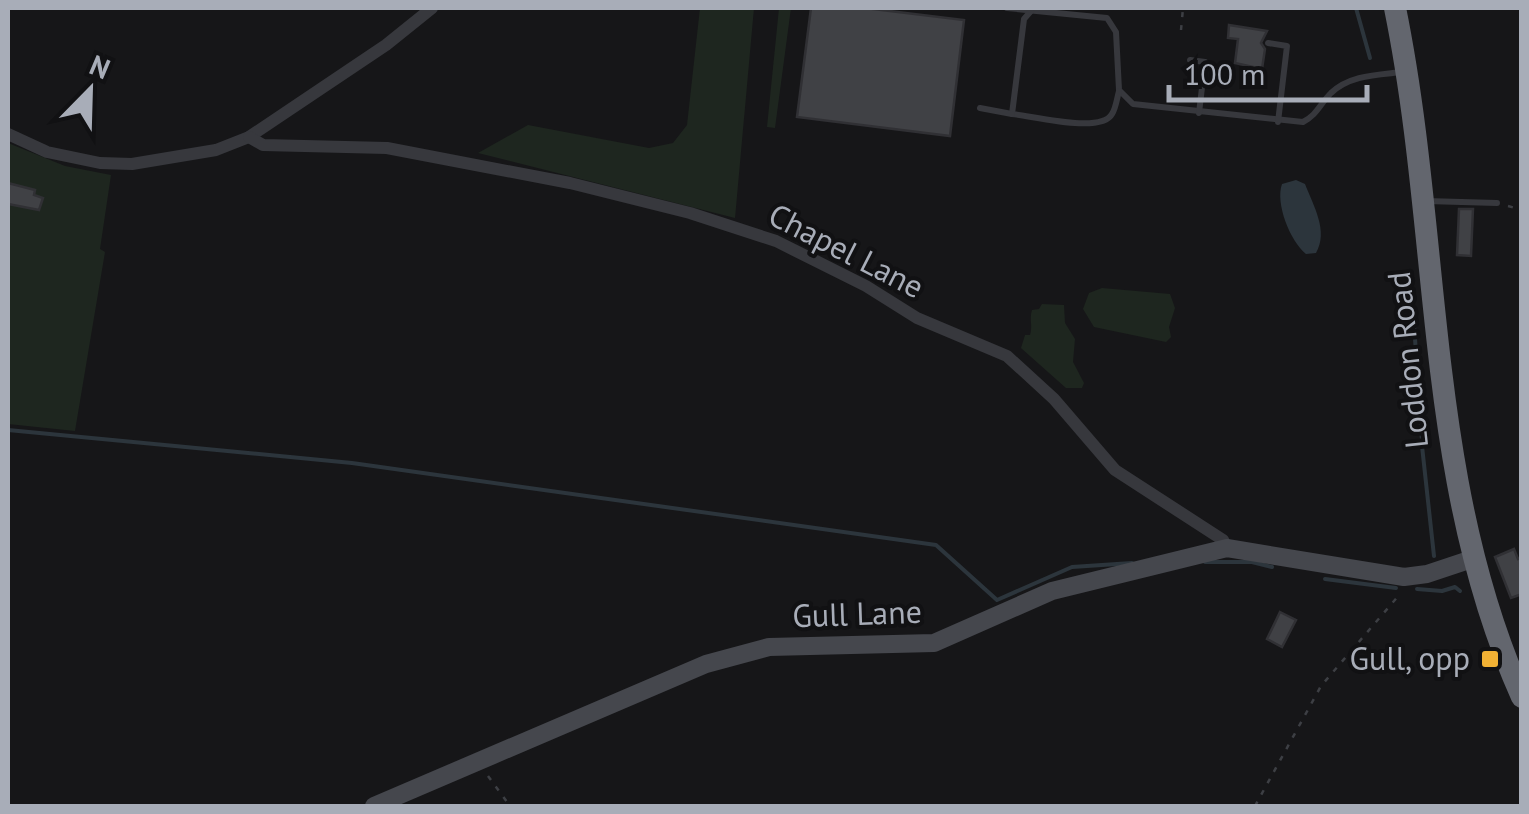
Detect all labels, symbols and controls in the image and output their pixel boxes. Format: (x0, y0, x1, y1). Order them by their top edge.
north arrow (40, 40, 140, 140)
scale bar (1169, 40, 1366, 102)
text: N (84, 46, 116, 87)
text: 100 m (1184, 54, 1265, 93)
street label: Chapel Lane (762, 193, 931, 307)
street label: Loddon Road (1377, 270, 1437, 450)
street label: Gull Lane (791, 590, 922, 636)
place label: Gull, opp (1349, 637, 1470, 679)
marker: Gull, opp (1479, 648, 1501, 670)

